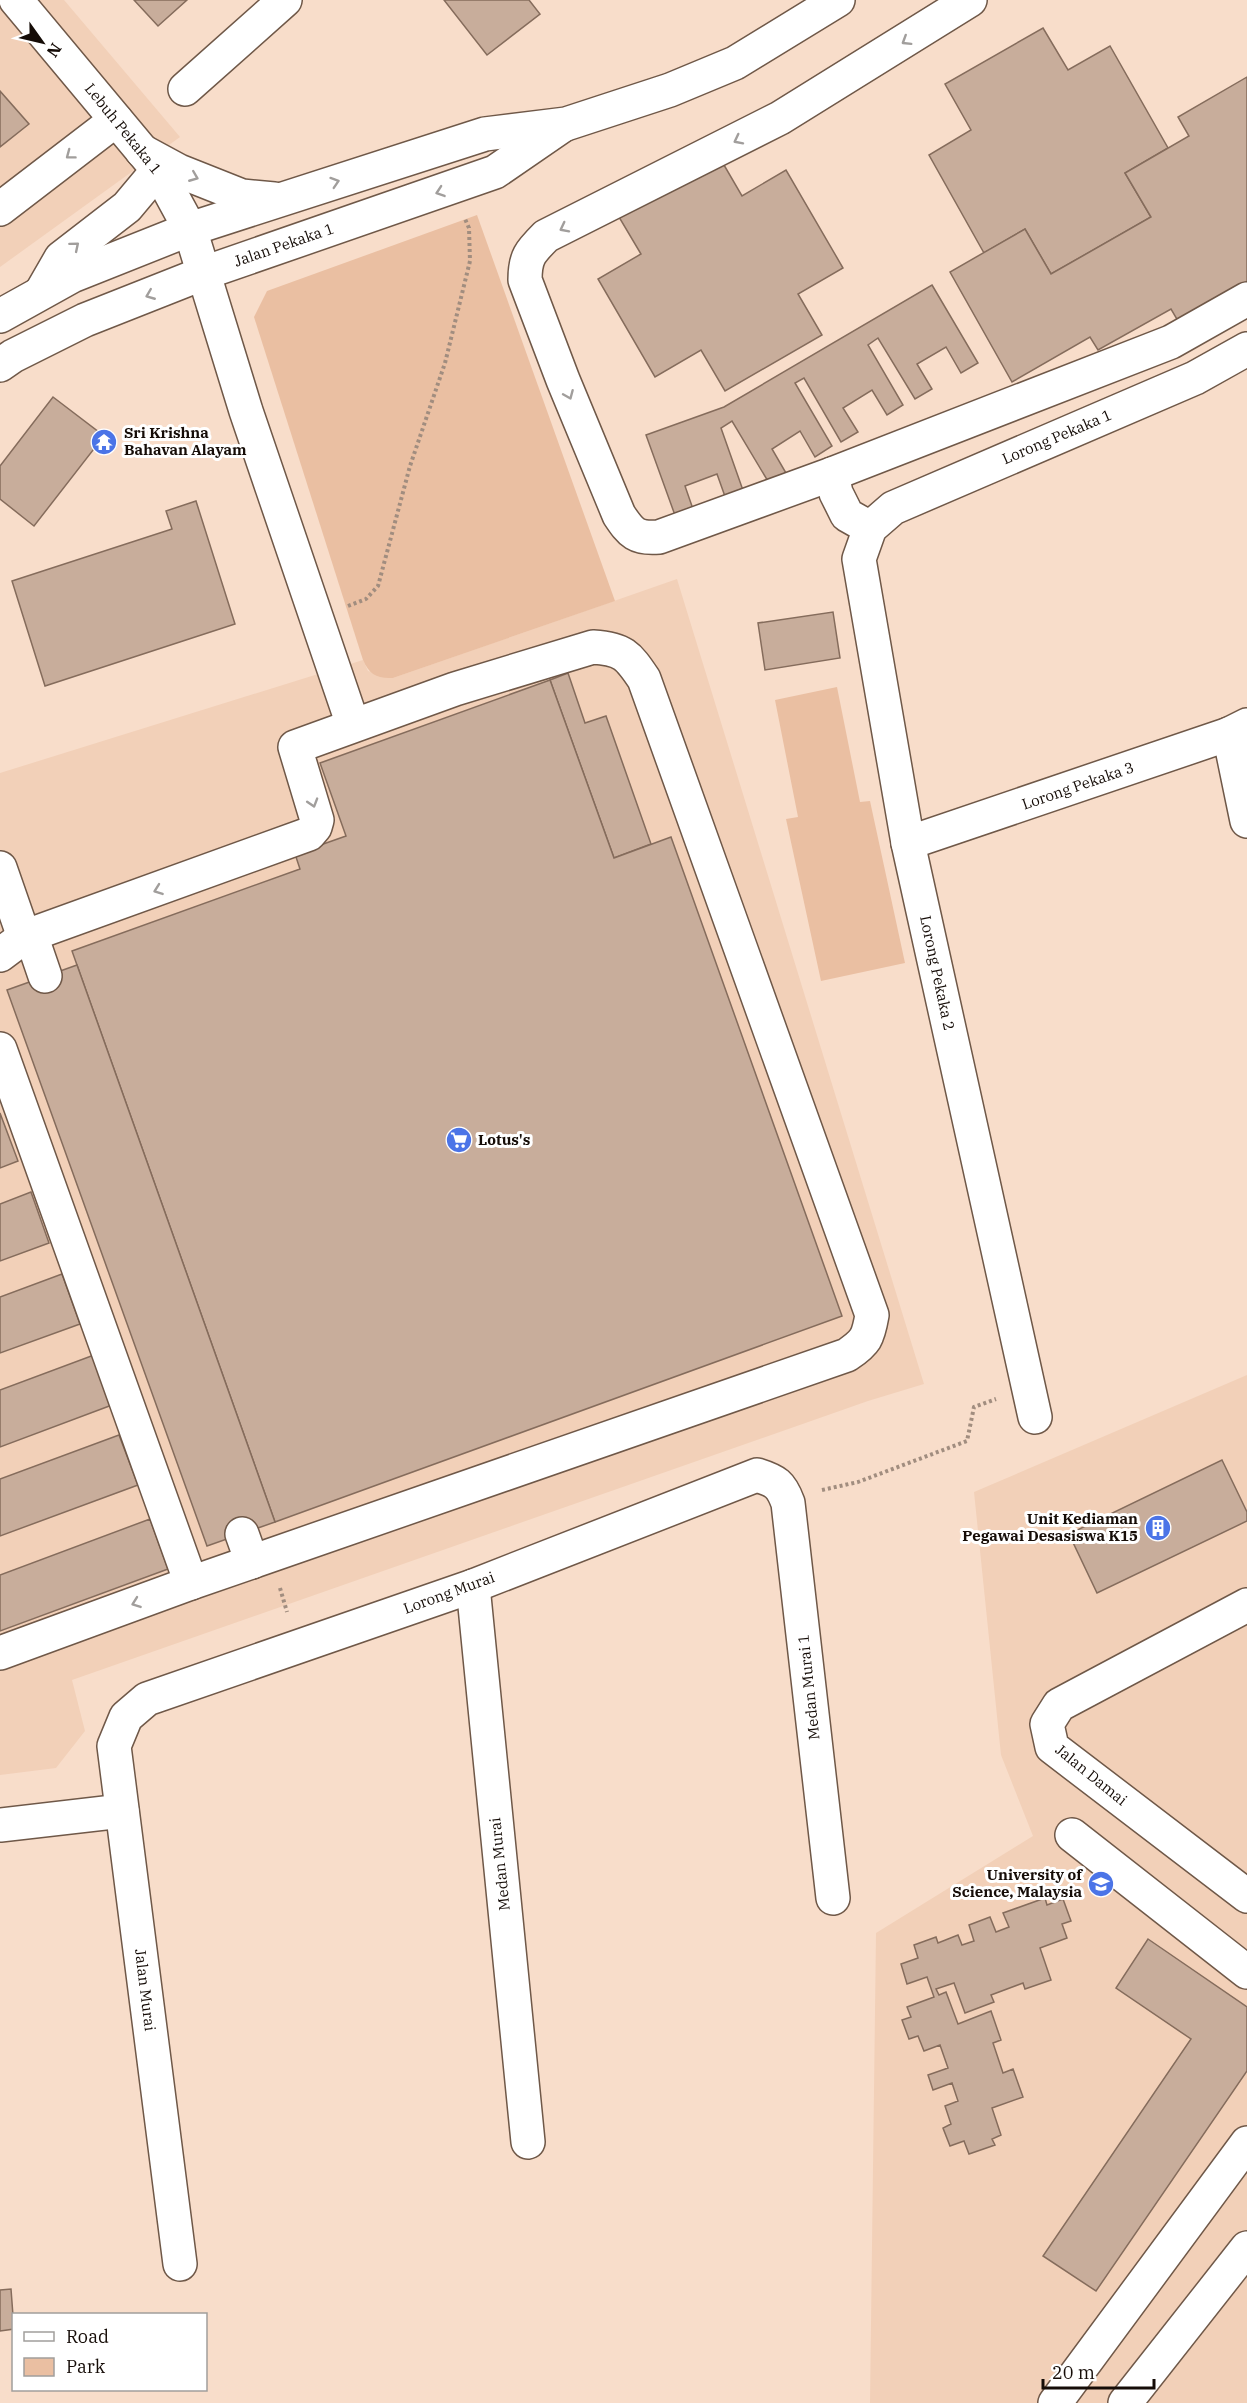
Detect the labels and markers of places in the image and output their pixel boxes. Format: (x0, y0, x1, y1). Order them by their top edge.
place label: Sri Krishna Bahavan Alayam (124, 423, 247, 459)
temple icon: Sri Krishna Bahavan Alayam (89, 427, 119, 457)
supermarket icon: Lotus's (444, 1125, 474, 1155)
place label: Lotus's (478, 1130, 530, 1149)
place label: Unit Kediaman Pegawai Desasiswa K15 (962, 1509, 1138, 1545)
building icon: Unit Kediaman Pegawai Desasiswa K15 (1143, 1513, 1173, 1543)
place label: University of Science, Malaysia (952, 1865, 1083, 1901)
school or university icon: University of Science, Malaysia (1086, 1869, 1116, 1899)

